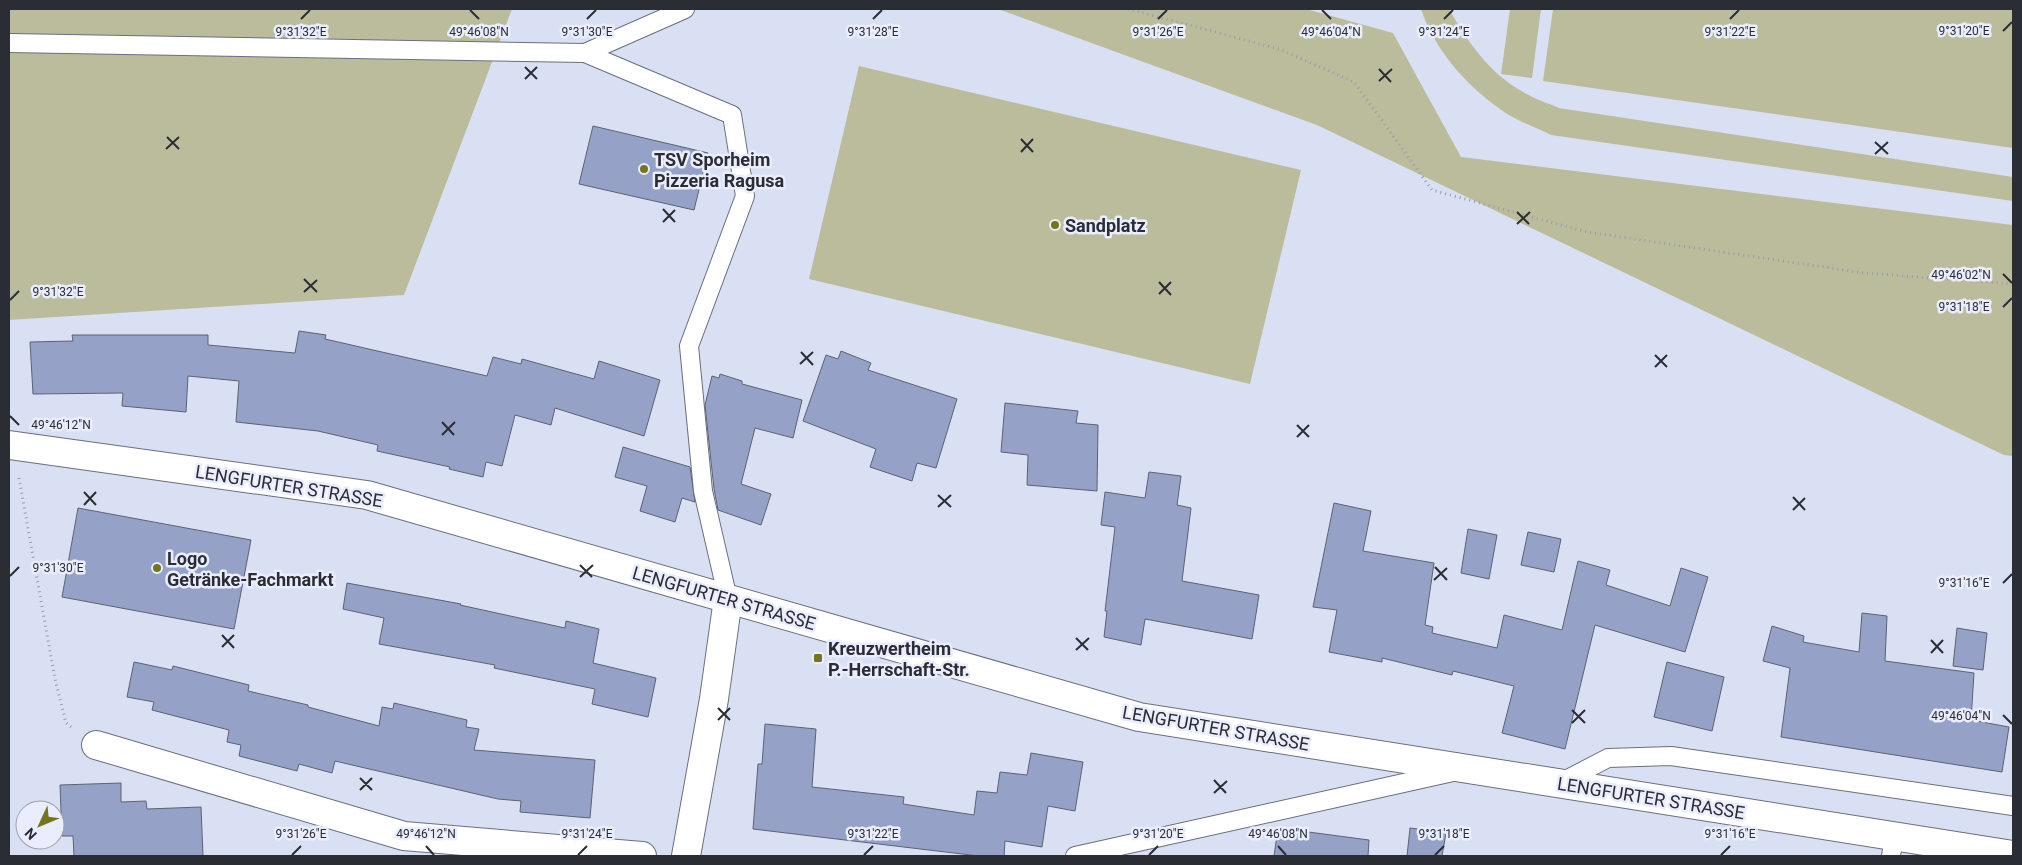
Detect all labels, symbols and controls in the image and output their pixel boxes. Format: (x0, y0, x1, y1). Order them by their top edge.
text: 9°31'20"E (1939, 24, 1990, 38)
text: 9°31'32"E (276, 25, 327, 39)
text: 49°46'08"N (449, 25, 509, 39)
text: 9°31'30"E (562, 25, 613, 39)
text: 9°31'28"E (848, 25, 899, 39)
text: 9°31'26"E (1133, 25, 1184, 39)
text: 49°46'04"N (1301, 25, 1361, 39)
text: 9°31'24"E (1419, 25, 1470, 39)
text: 9°31'22"E (1705, 25, 1756, 39)
place label: TSV Sporheim Pizzeria Ragusa (654, 149, 784, 191)
marker: TSV Sporheim Pizzeria Ragusa (638, 163, 650, 175)
place label: Sandplatz (1065, 215, 1146, 236)
marker: Sandplatz (1049, 219, 1061, 231)
text: 49°46'02"N (1931, 268, 1991, 282)
text: 9°31'32"E (33, 285, 84, 299)
text: 9°31'18"E (1939, 300, 1990, 314)
text: 49°46'12"N (31, 418, 91, 432)
street label: LENGFURTER STRASSE (194, 461, 384, 511)
place label: Logo Getränke-Fachmarkt (167, 548, 334, 590)
text: 9°31'30"E (33, 561, 84, 575)
marker: Logo Getränke-Fachmarkt (151, 562, 163, 574)
street label: LENGFURTER STRASSE (630, 562, 818, 634)
text: 9°31'16"E (1939, 576, 1990, 590)
place label: Kreuzwertheim P.-Herrschaft-Str. (828, 638, 970, 680)
marker: Kreuzwertheim P.-Herrschaft-Str. (812, 652, 824, 664)
street label: LENGFURTER STRASSE (1121, 701, 1311, 755)
text: 49°46'04"N (1931, 709, 1991, 723)
street label: LENGFURTER STRASSE (1556, 773, 1746, 823)
north arrow (15, 800, 65, 850)
text: N (21, 825, 40, 843)
text: 9°31'26"E (276, 827, 327, 841)
text: 49°46'12"N (396, 827, 456, 841)
text: 9°31'24"E (562, 827, 613, 841)
text: 9°31'22"E (848, 827, 899, 841)
text: 9°31'20"E (1133, 827, 1184, 841)
text: 49°46'08"N (1248, 827, 1308, 841)
text: 9°31'18"E (1419, 827, 1470, 841)
text: 9°31'16"E (1705, 827, 1756, 841)

